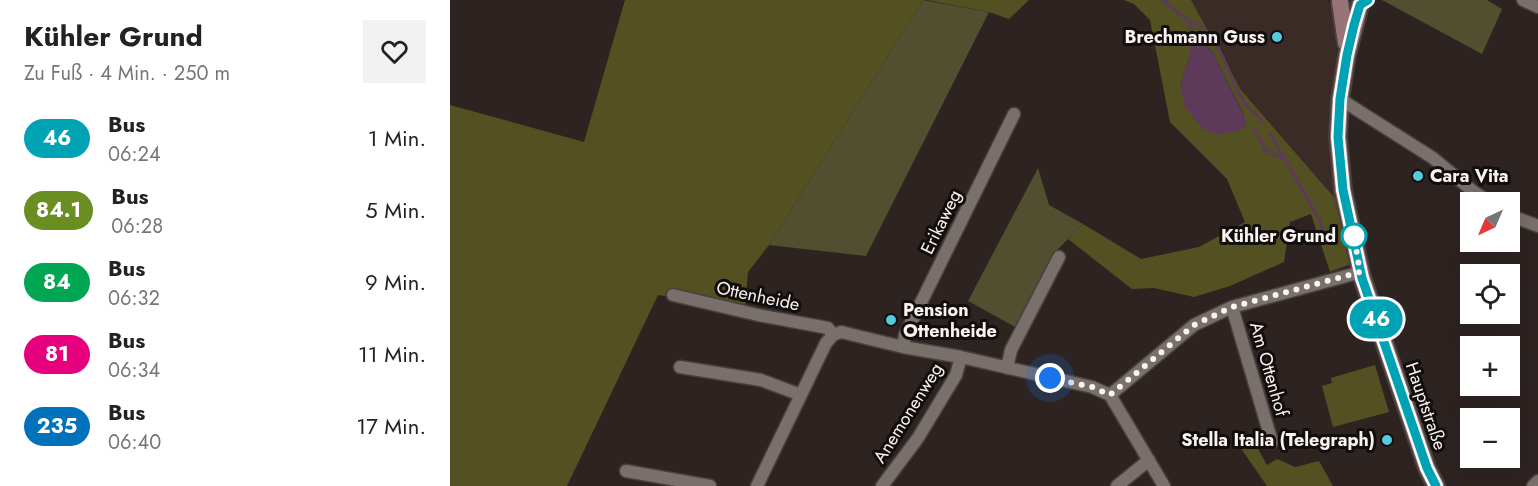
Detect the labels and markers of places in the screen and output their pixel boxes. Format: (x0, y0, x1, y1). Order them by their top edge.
place label: Brechmann Guss (1124, 24, 1265, 50)
marker: Brechmann Guss (1270, 30, 1284, 44)
place label: Cara Vita (1430, 163, 1508, 189)
marker: Cara Vita (1411, 169, 1425, 183)
place label: Kühler Grund (1221, 223, 1336, 249)
marker: Kühler Grund (1341, 223, 1367, 249)
place label: Pension Ottenheide (903, 297, 997, 344)
marker: Pension Ottenheide (884, 313, 898, 327)
place label: Stella Italia (Telegraph) (1181, 427, 1375, 453)
marker: Stella Italia (Telegraph) (1380, 433, 1394, 447)

